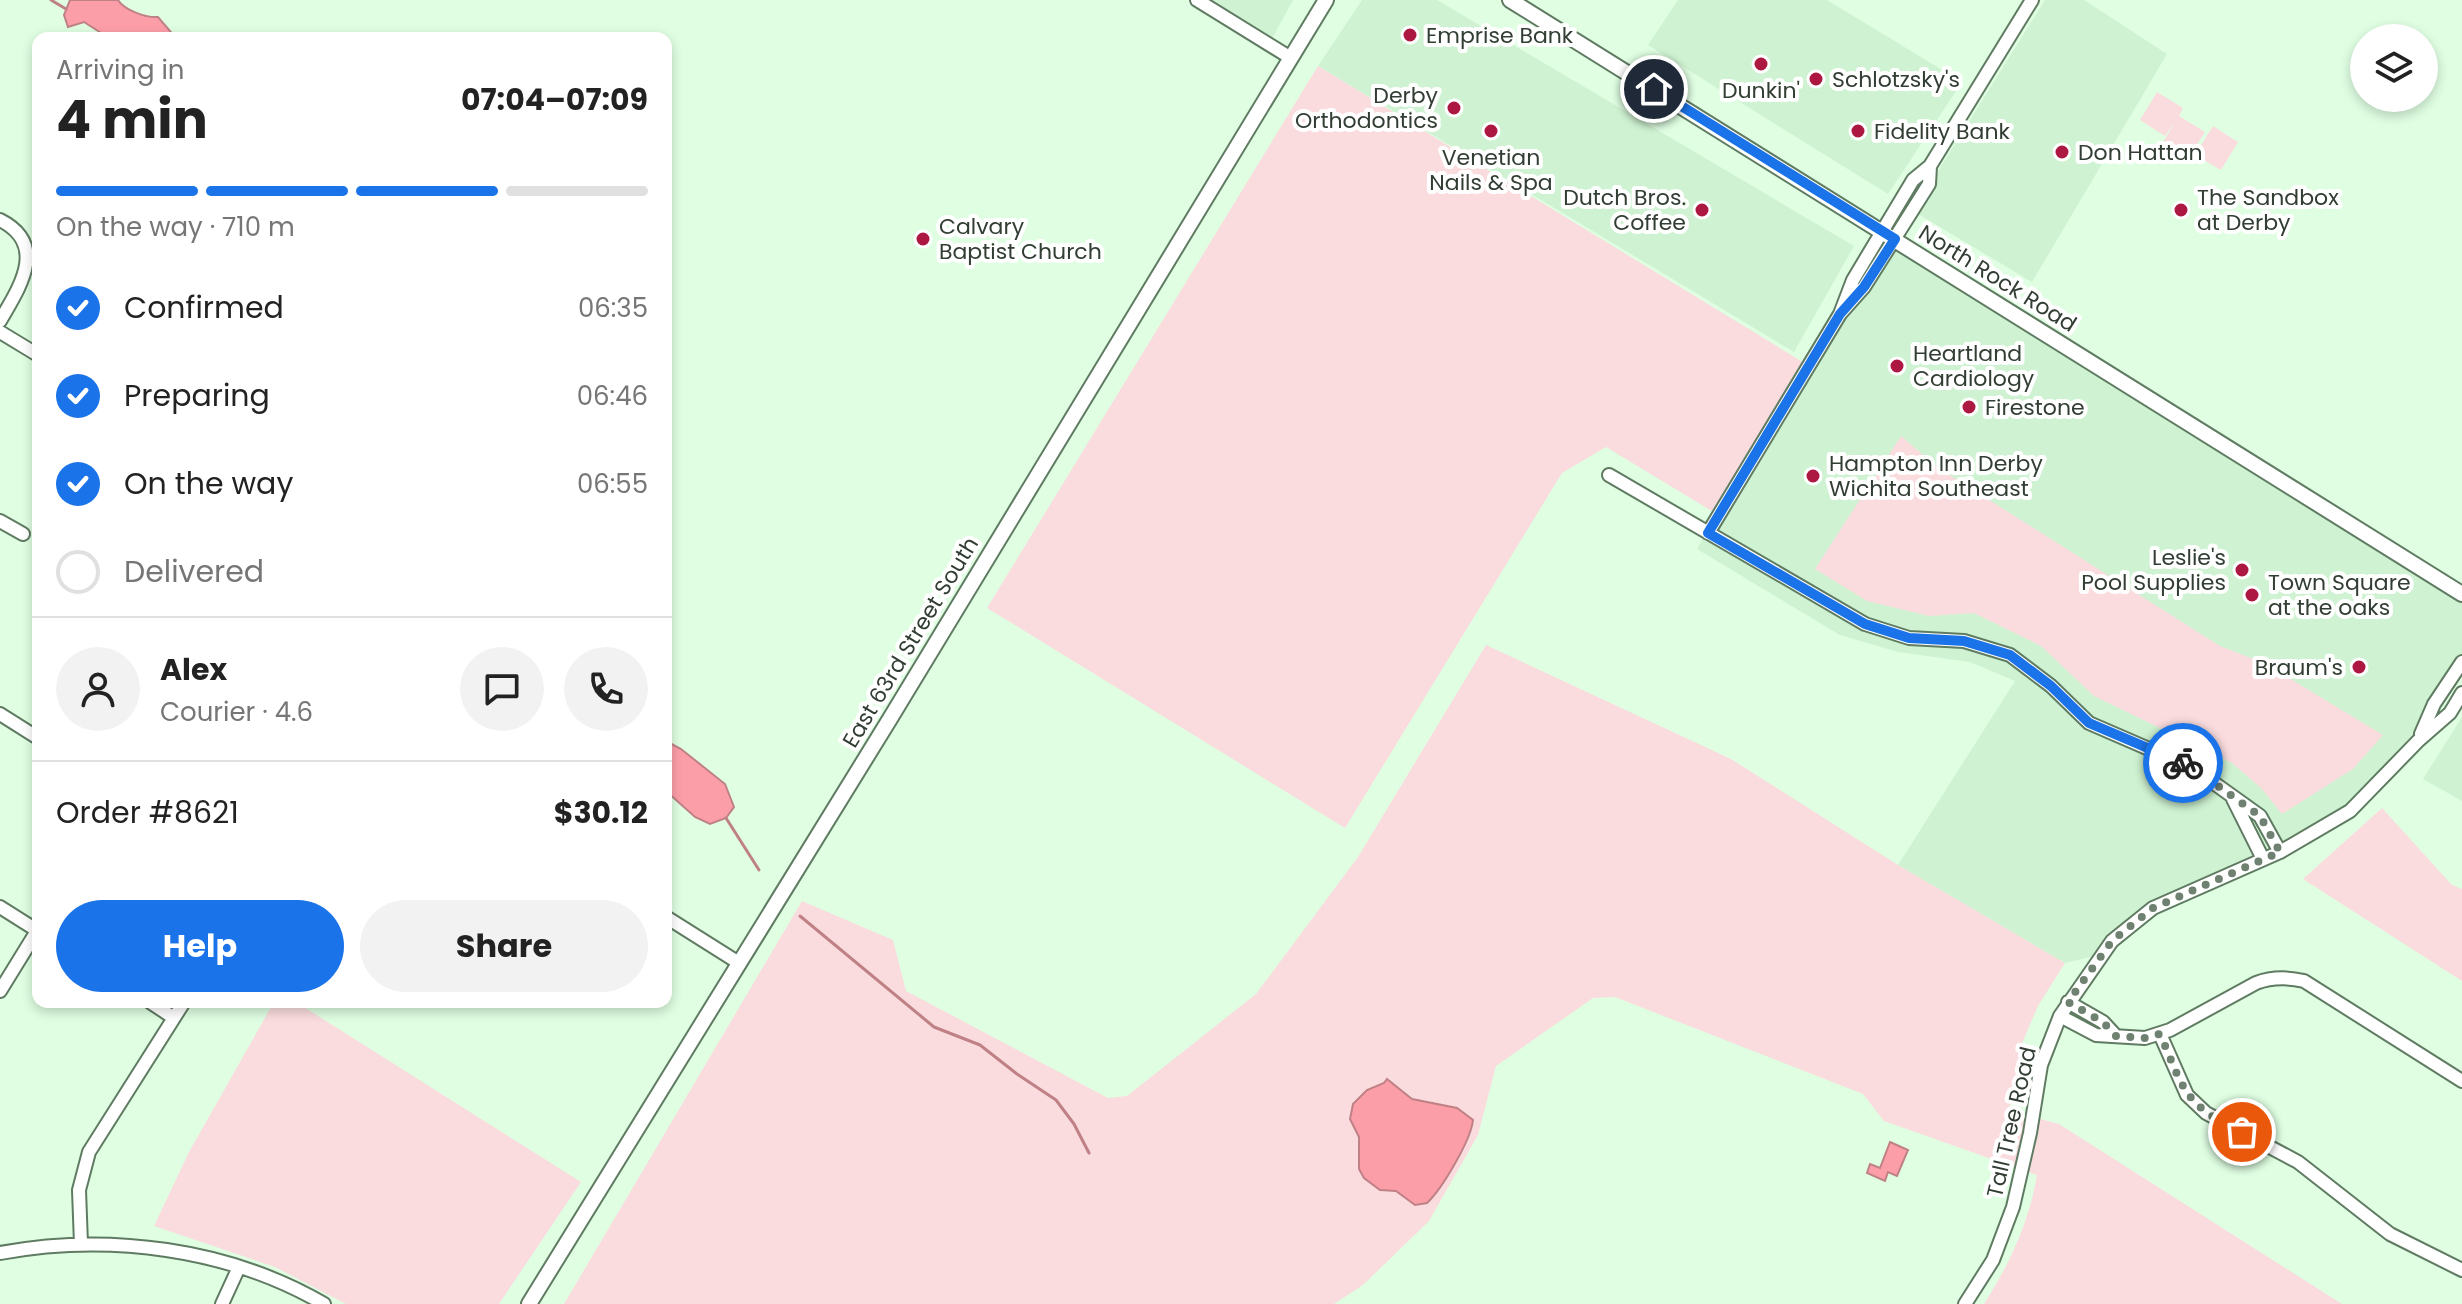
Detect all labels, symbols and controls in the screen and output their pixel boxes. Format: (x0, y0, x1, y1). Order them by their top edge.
place label: Emprise Bank (1426, 20, 1574, 51)
map controls (2350, 24, 2438, 112)
button: layers (2350, 24, 2438, 112)
marker: Emprise Bank (1401, 26, 1419, 44)
text: Arriving in (56, 52, 185, 88)
pin (1620, 55, 1688, 123)
marker: Dunkin' (1752, 55, 1770, 73)
place label: Schlotzsky's (1832, 64, 1960, 95)
icon: home (1632, 67, 1676, 111)
marker: Schlotzsky's (1807, 70, 1825, 88)
place label: Dunkin' (1722, 75, 1800, 106)
text: 07:04–07:09 (461, 78, 648, 121)
place label: Derby Orthodontics (1295, 80, 1439, 136)
text: 4 min (56, 83, 208, 156)
marker: Derby Orthodontics (1445, 99, 1463, 117)
place label: Fidelity Bank (1874, 116, 2011, 147)
marker: Venetian Nails & Spa (1482, 122, 1500, 140)
marker: Fidelity Bank (1849, 122, 1867, 140)
place label: Don Hattan (2078, 137, 2203, 168)
place label: Venetian Nails & Spa (1429, 142, 1553, 198)
marker: Don Hattan (2053, 143, 2071, 161)
place label: Dutch Bros. Coffee (1563, 182, 1686, 238)
place label: The Sandbox at Derby (2197, 182, 2339, 238)
marker: Dutch Bros. Coffee (1693, 201, 1711, 219)
marker: The Sandbox at Derby (2172, 201, 2190, 219)
text: On the way · 710 m (56, 209, 295, 245)
place label: Calvary Baptist Church (939, 211, 1102, 267)
street label: North Rock Road (1913, 217, 2083, 340)
marker: Calvary Baptist Church (914, 230, 932, 248)
icon: check (56, 286, 100, 330)
text: Confirmed (124, 286, 284, 329)
text: 06:35 (578, 290, 648, 326)
place label: Heartland Cardiology (1913, 338, 2035, 394)
marker: Heartland Cardiology (1888, 357, 1906, 375)
icon: check (56, 374, 100, 418)
text: Preparing (124, 374, 270, 417)
text: 06:46 (577, 378, 648, 414)
place label: Firestone (1985, 392, 2085, 423)
marker: Firestone (1960, 398, 1978, 416)
place label: Hampton Inn Derby Wichita Southeast (1829, 448, 2043, 504)
icon: check (56, 462, 100, 506)
text: On the way (124, 462, 293, 505)
text: 06:55 (577, 466, 648, 502)
marker: Hampton Inn Derby Wichita Southeast (1804, 467, 1822, 485)
street label: East 63rd Street South (835, 531, 986, 753)
place label: Leslie's Pool Supplies (2081, 542, 2226, 598)
text: Delivered (124, 550, 264, 593)
marker: Leslie's Pool Supplies (2233, 561, 2251, 579)
place label: Town Square at the oaks (2268, 567, 2411, 623)
marker: Town Square at the oaks (2243, 586, 2261, 604)
button: person (56, 647, 140, 731)
button: chat (460, 647, 544, 731)
button: phone (564, 647, 648, 731)
text: Alex (160, 648, 227, 691)
place label: Braum's (2255, 652, 2343, 683)
marker: Braum's (2350, 658, 2368, 676)
text: Courier · 4.6 (160, 694, 313, 730)
courier (2143, 723, 2223, 803)
icon: bike (2161, 741, 2205, 785)
text: Order #8621 (56, 791, 239, 834)
text: $30.12 (554, 791, 648, 834)
button: Help (56, 900, 344, 992)
button: Share (360, 900, 648, 992)
street label: Tall Tree Road (1979, 1044, 2044, 1201)
pin (2208, 1098, 2276, 1166)
icon: bag (2220, 1110, 2264, 1154)

